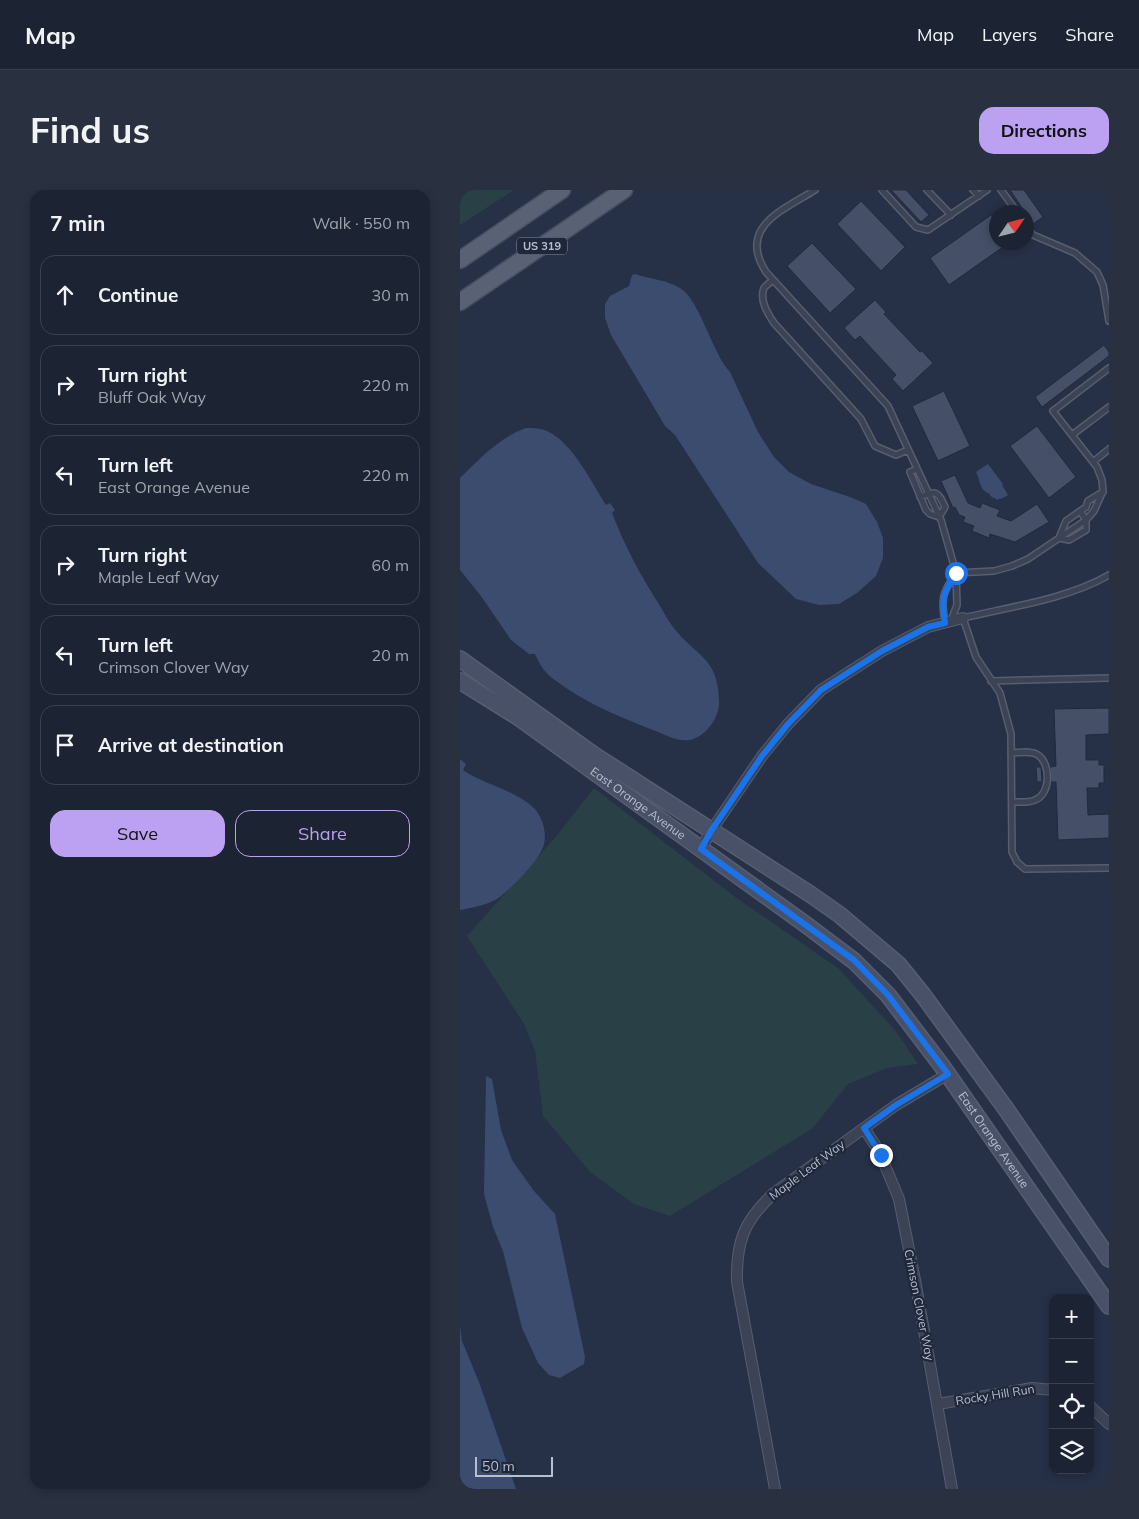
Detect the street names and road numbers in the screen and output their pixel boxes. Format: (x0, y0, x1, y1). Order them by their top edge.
road number: US 319 (517, 238, 567, 254)
street label: East Orange Avenue (587, 764, 689, 842)
street label: East Orange Avenue (955, 1089, 1033, 1191)
street label: Maple Leaf Way (766, 1136, 848, 1203)
street label: Crimson Clover Way (901, 1248, 938, 1363)
street label: Rocky Hill Run (954, 1381, 1035, 1408)

